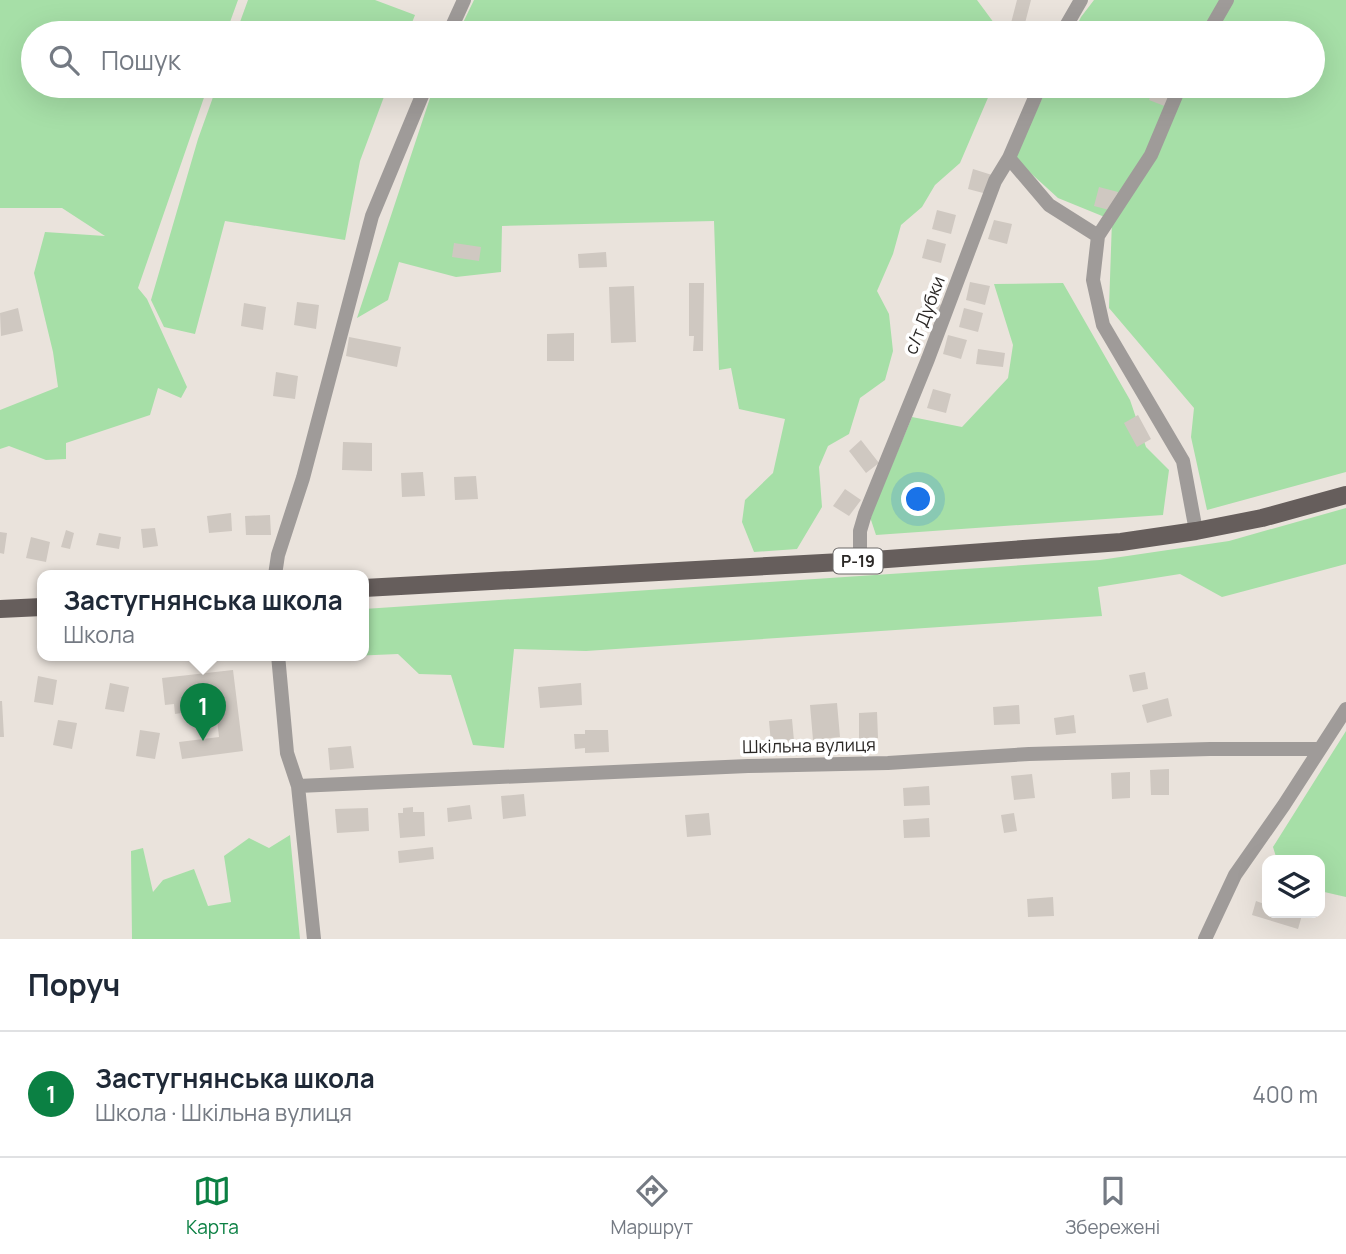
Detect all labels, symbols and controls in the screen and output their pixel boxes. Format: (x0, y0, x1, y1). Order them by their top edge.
search box (21, 21, 1325, 98)
icon: search (45, 41, 83, 79)
text: Пошук (101, 42, 181, 78)
street label: с/т Дубки (898, 272, 950, 358)
your location (901, 482, 935, 516)
road number: Р-19 (834, 548, 882, 574)
popup (37, 570, 369, 661)
text: Застугнянська школа (63, 582, 343, 618)
text: Школа (63, 618, 135, 650)
pin: 1 (180, 683, 226, 741)
street label: Шкільна вулиця (742, 732, 876, 758)
map controls (1262, 855, 1325, 918)
button: layers (1262, 855, 1325, 918)
text: Поруч (28, 964, 120, 1005)
text: Застугнянська школа (95, 1060, 375, 1096)
text: 1 (46, 1078, 56, 1110)
text: 400 m (1252, 1078, 1318, 1110)
text: Школа · Шкільна вулиця (95, 1096, 352, 1128)
tab: Карта (186, 1172, 239, 1240)
tab: Маршрут (611, 1172, 693, 1240)
tab: Збережені (1065, 1172, 1160, 1240)

